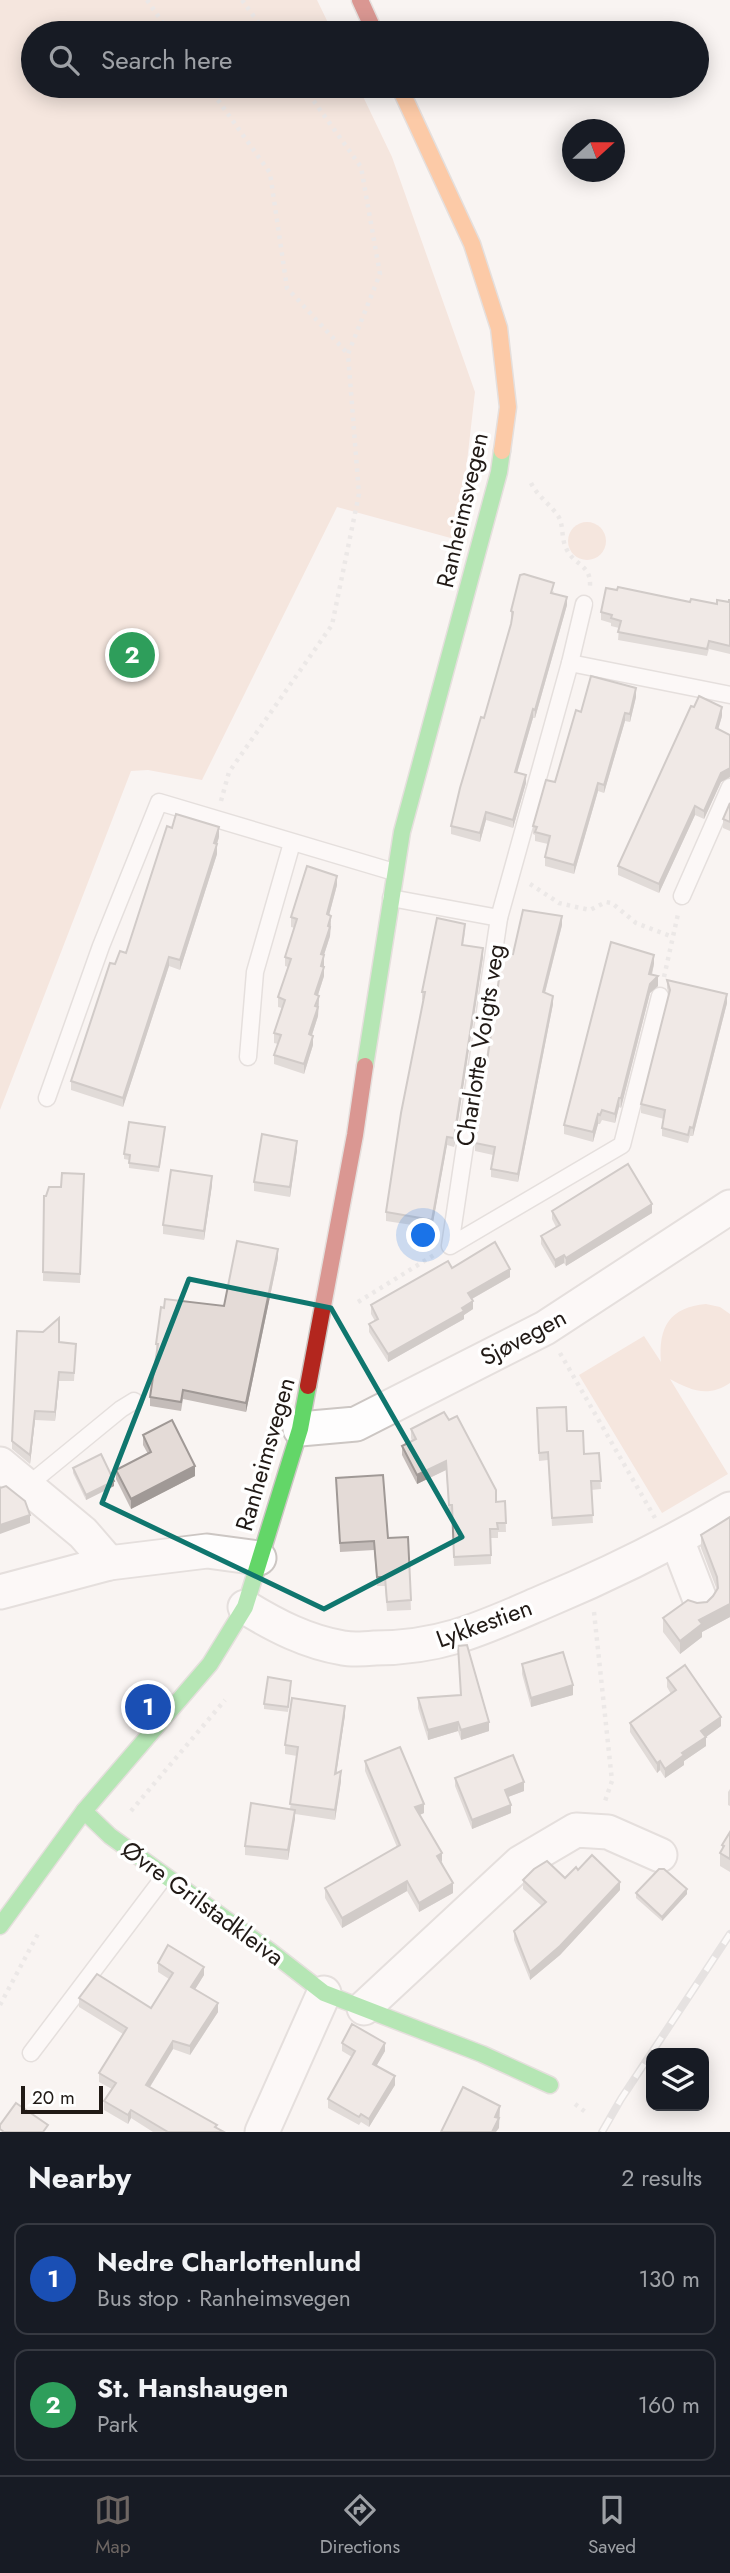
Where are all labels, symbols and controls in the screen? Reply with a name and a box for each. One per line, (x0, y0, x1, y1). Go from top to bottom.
search box (21, 21, 709, 98)
icon: search (45, 41, 83, 79)
text: Search here (101, 41, 233, 79)
north arrow (562, 119, 625, 182)
street label: Ranheimsvegen (427, 429, 497, 591)
pin: 2 (109, 629, 155, 681)
street label: Charlotte Voigts veg (447, 941, 513, 1149)
your location (406, 1218, 440, 1252)
street label: Sjøvegen (474, 1300, 572, 1374)
street label: Ranheimsvegen (226, 1373, 304, 1535)
street label: Lykkestien (431, 1589, 537, 1657)
pin: 1 (125, 1681, 171, 1733)
street label: Øvre Grilstadkleiva (115, 1832, 291, 1974)
map controls (646, 2048, 709, 2111)
button: layers (646, 2048, 709, 2111)
scale bar (21, 2083, 103, 2115)
text: 20 m (32, 2084, 75, 2111)
text: Nearby (28, 2156, 131, 2199)
text: 2 results (621, 2161, 702, 2195)
text: Nedre Charlottenlund (97, 2243, 361, 2281)
text: 1 (47, 2262, 59, 2296)
text: 130 m (638, 2262, 700, 2296)
text: Bus stop · Ranheimsvegen (97, 2281, 351, 2315)
text: St. Hanshaugen (97, 2369, 288, 2407)
text: 2 (45, 2388, 61, 2422)
text: 160 m (638, 2388, 700, 2422)
text: Park (97, 2407, 138, 2441)
tab: Map (94, 2491, 132, 2560)
tab: Directions (320, 2491, 400, 2560)
tab: Saved (588, 2491, 636, 2560)

